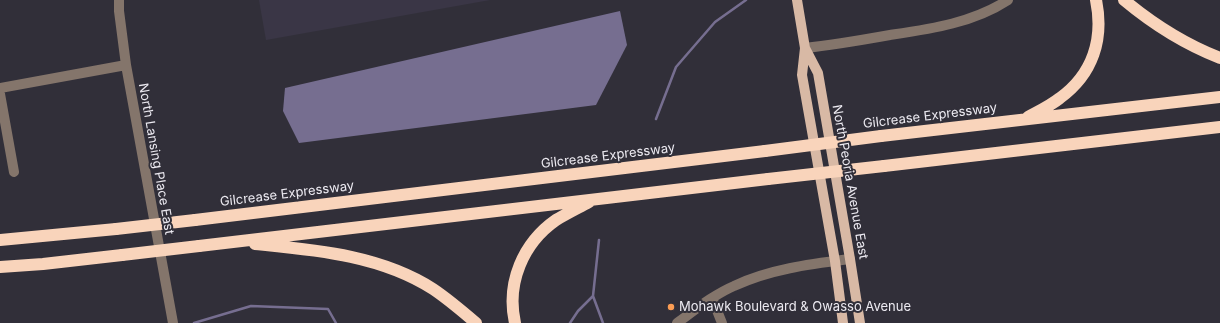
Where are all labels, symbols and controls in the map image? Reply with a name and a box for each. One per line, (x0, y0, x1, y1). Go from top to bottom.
street label: North Lansing Place East (135, 82, 177, 236)
street label: Gilcrease Expressway (862, 100, 998, 132)
street label: North Peoria Avenue East (829, 104, 871, 260)
street label: Gilcrease Expressway (540, 140, 676, 172)
street label: Gilcrease Expressway (219, 178, 355, 210)
place label: Mohawk Boulevard & Owasso Avenue (679, 299, 911, 315)
marker: Mohawk Boulevard & Owasso Avenue (666, 302, 676, 312)

